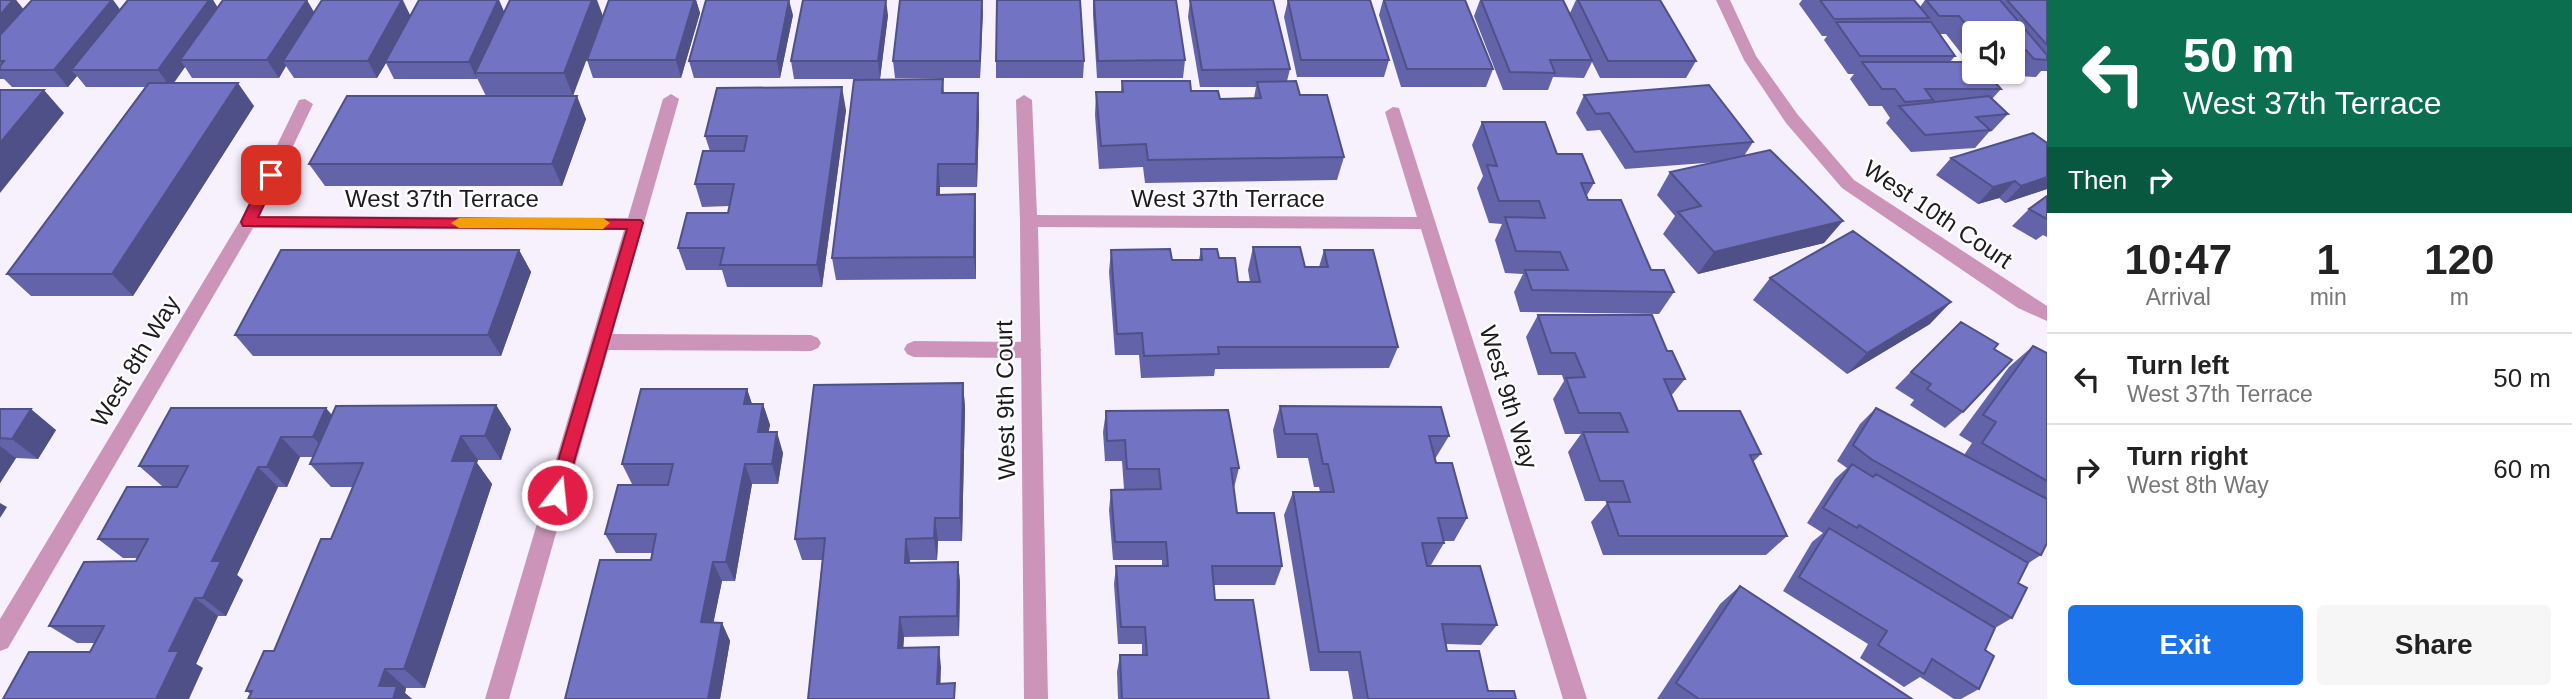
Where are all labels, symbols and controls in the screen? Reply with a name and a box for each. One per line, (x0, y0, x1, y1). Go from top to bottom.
map controls (1962, 21, 2025, 84)
button: sound (1962, 21, 2025, 84)
icon: left (2068, 28, 2159, 119)
text: 50 m (2183, 28, 2295, 82)
text: West 37th Terrace (2183, 85, 2442, 121)
pin (241, 145, 301, 205)
street label: West 10th Court (1859, 154, 2018, 274)
icon: arrive (252, 156, 290, 194)
icon: right (2141, 161, 2179, 199)
text: Then (2068, 165, 2127, 195)
street label: West 37th Terrace (345, 185, 539, 212)
street label: West 37th Terrace (1131, 185, 1325, 212)
text: 10:47 (2125, 236, 2232, 283)
text: 1 (2316, 236, 2340, 283)
text: 120 (2424, 236, 2494, 283)
text: Arrival (2146, 284, 2211, 310)
text: min (2310, 284, 2347, 310)
text: m (2450, 284, 2469, 310)
street label: West 8th Way (85, 291, 185, 431)
street label: West 9th Court (990, 320, 1020, 480)
street label: West 9th Way (1474, 322, 1544, 472)
text: Turn left (2127, 350, 2229, 380)
icon: left (2068, 360, 2106, 398)
text: 50 m (2493, 363, 2551, 393)
text: West 37th Terrace (2127, 381, 2313, 407)
text: Turn right (2127, 441, 2248, 471)
icon: right (2068, 451, 2106, 489)
text: 60 m (2493, 454, 2551, 484)
position arrow (520, 458, 594, 532)
text: West 8th Way (2127, 472, 2269, 498)
button: Exit (2068, 605, 2303, 685)
button: Share (2317, 605, 2551, 685)

